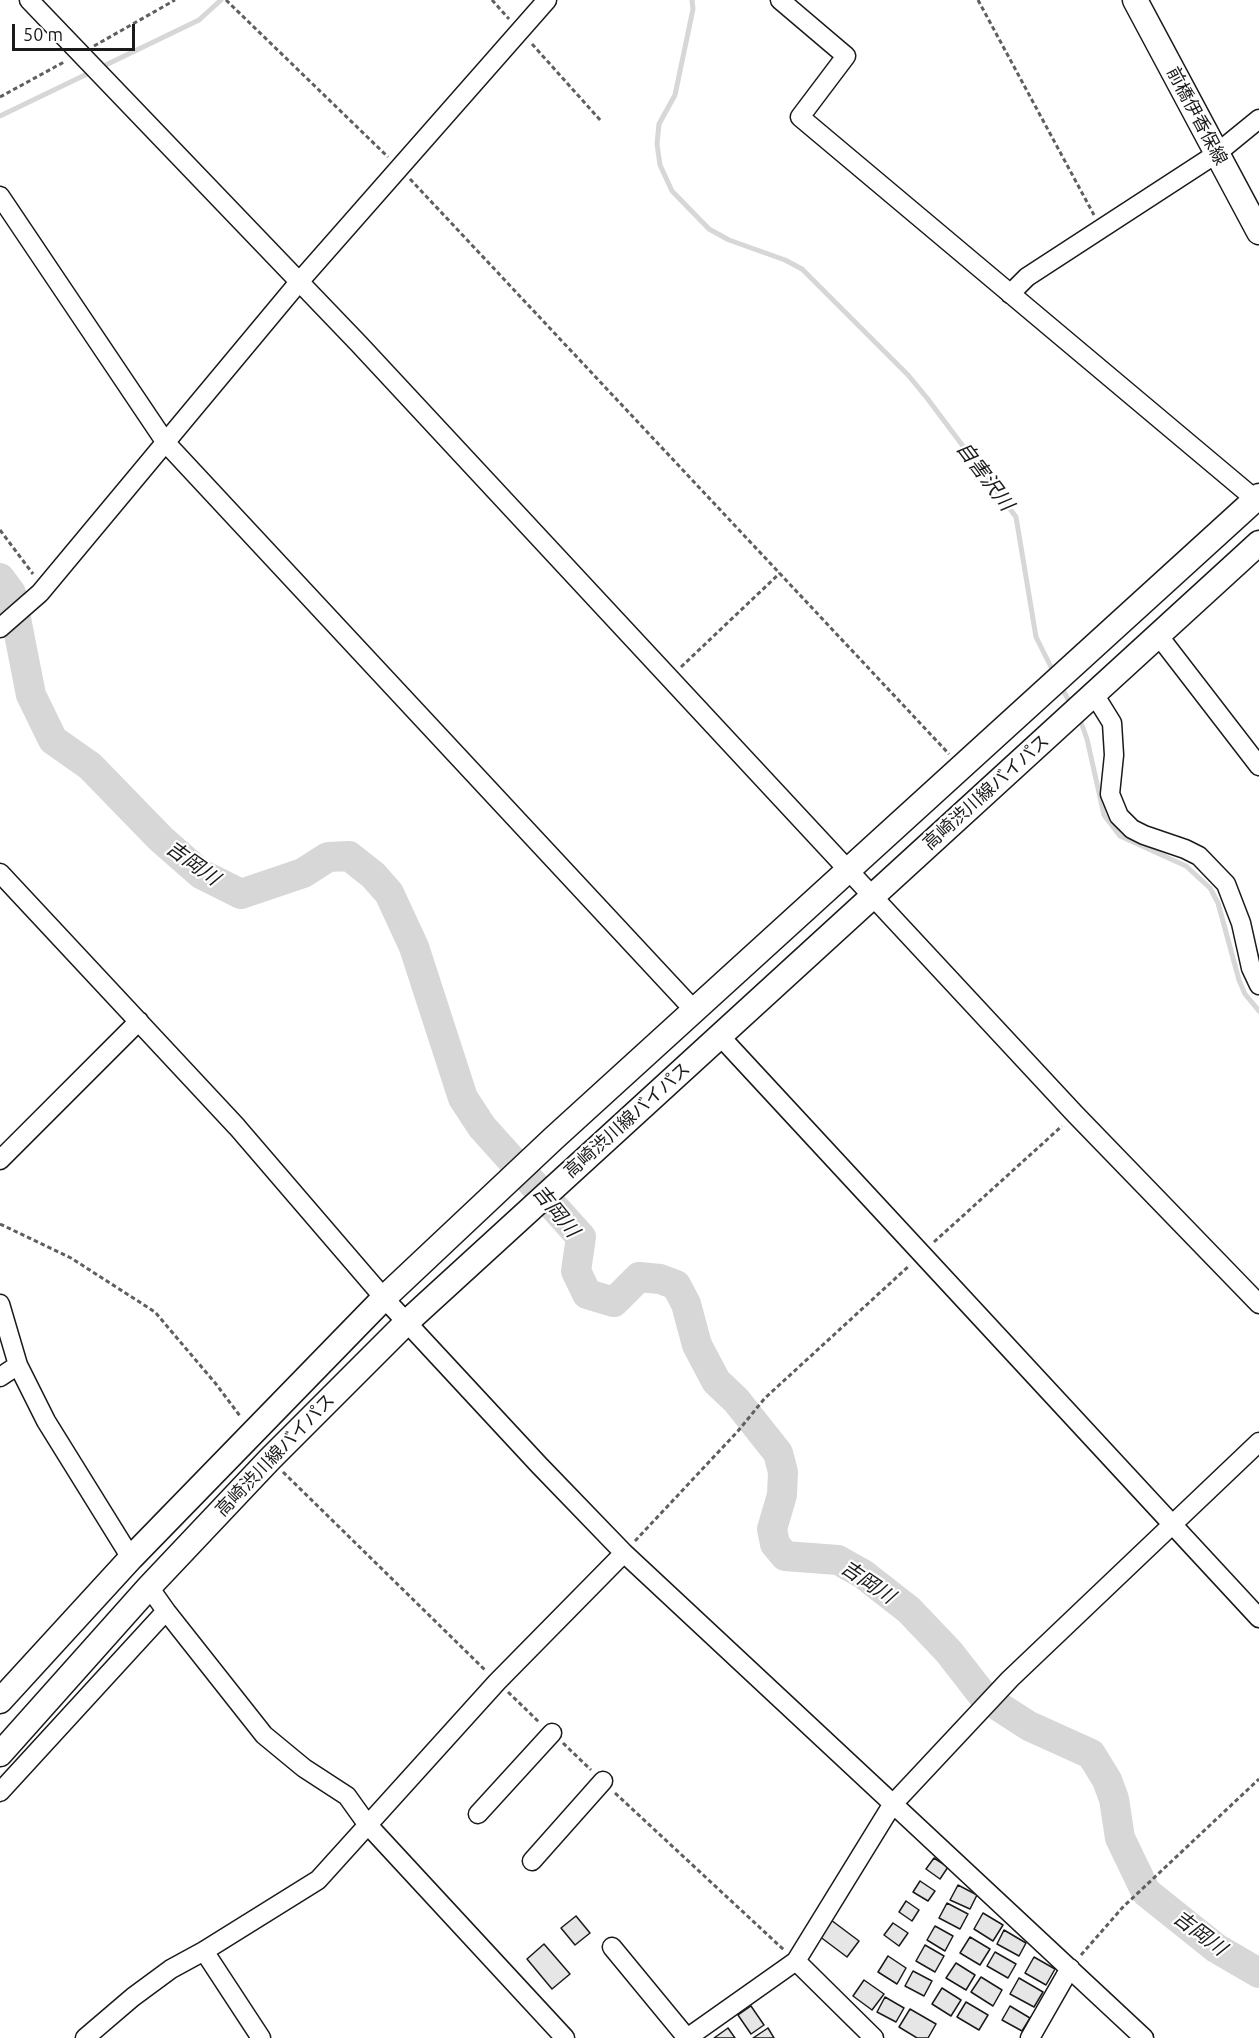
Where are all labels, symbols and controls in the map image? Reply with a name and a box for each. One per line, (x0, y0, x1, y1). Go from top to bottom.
scale bar (15, 12, 138, 50)
text: 50 m (23, 24, 63, 44)
street label: 前橋伊香保線 (1162, 63, 1232, 169)
water label: 自害沢川 (951, 437, 1019, 515)
street label: 高崎渋川線バイパス (919, 730, 1053, 854)
water label: 吉岡川 (162, 836, 224, 890)
street label: 高崎渋川線バイパス (560, 1058, 694, 1182)
water label: 吉岡川 (528, 1180, 584, 1242)
street label: 高崎渋川線バイパス (211, 1389, 339, 1521)
water label: 吉岡川 (836, 1555, 900, 1609)
water label: 吉岡川 (1169, 1905, 1231, 1961)

